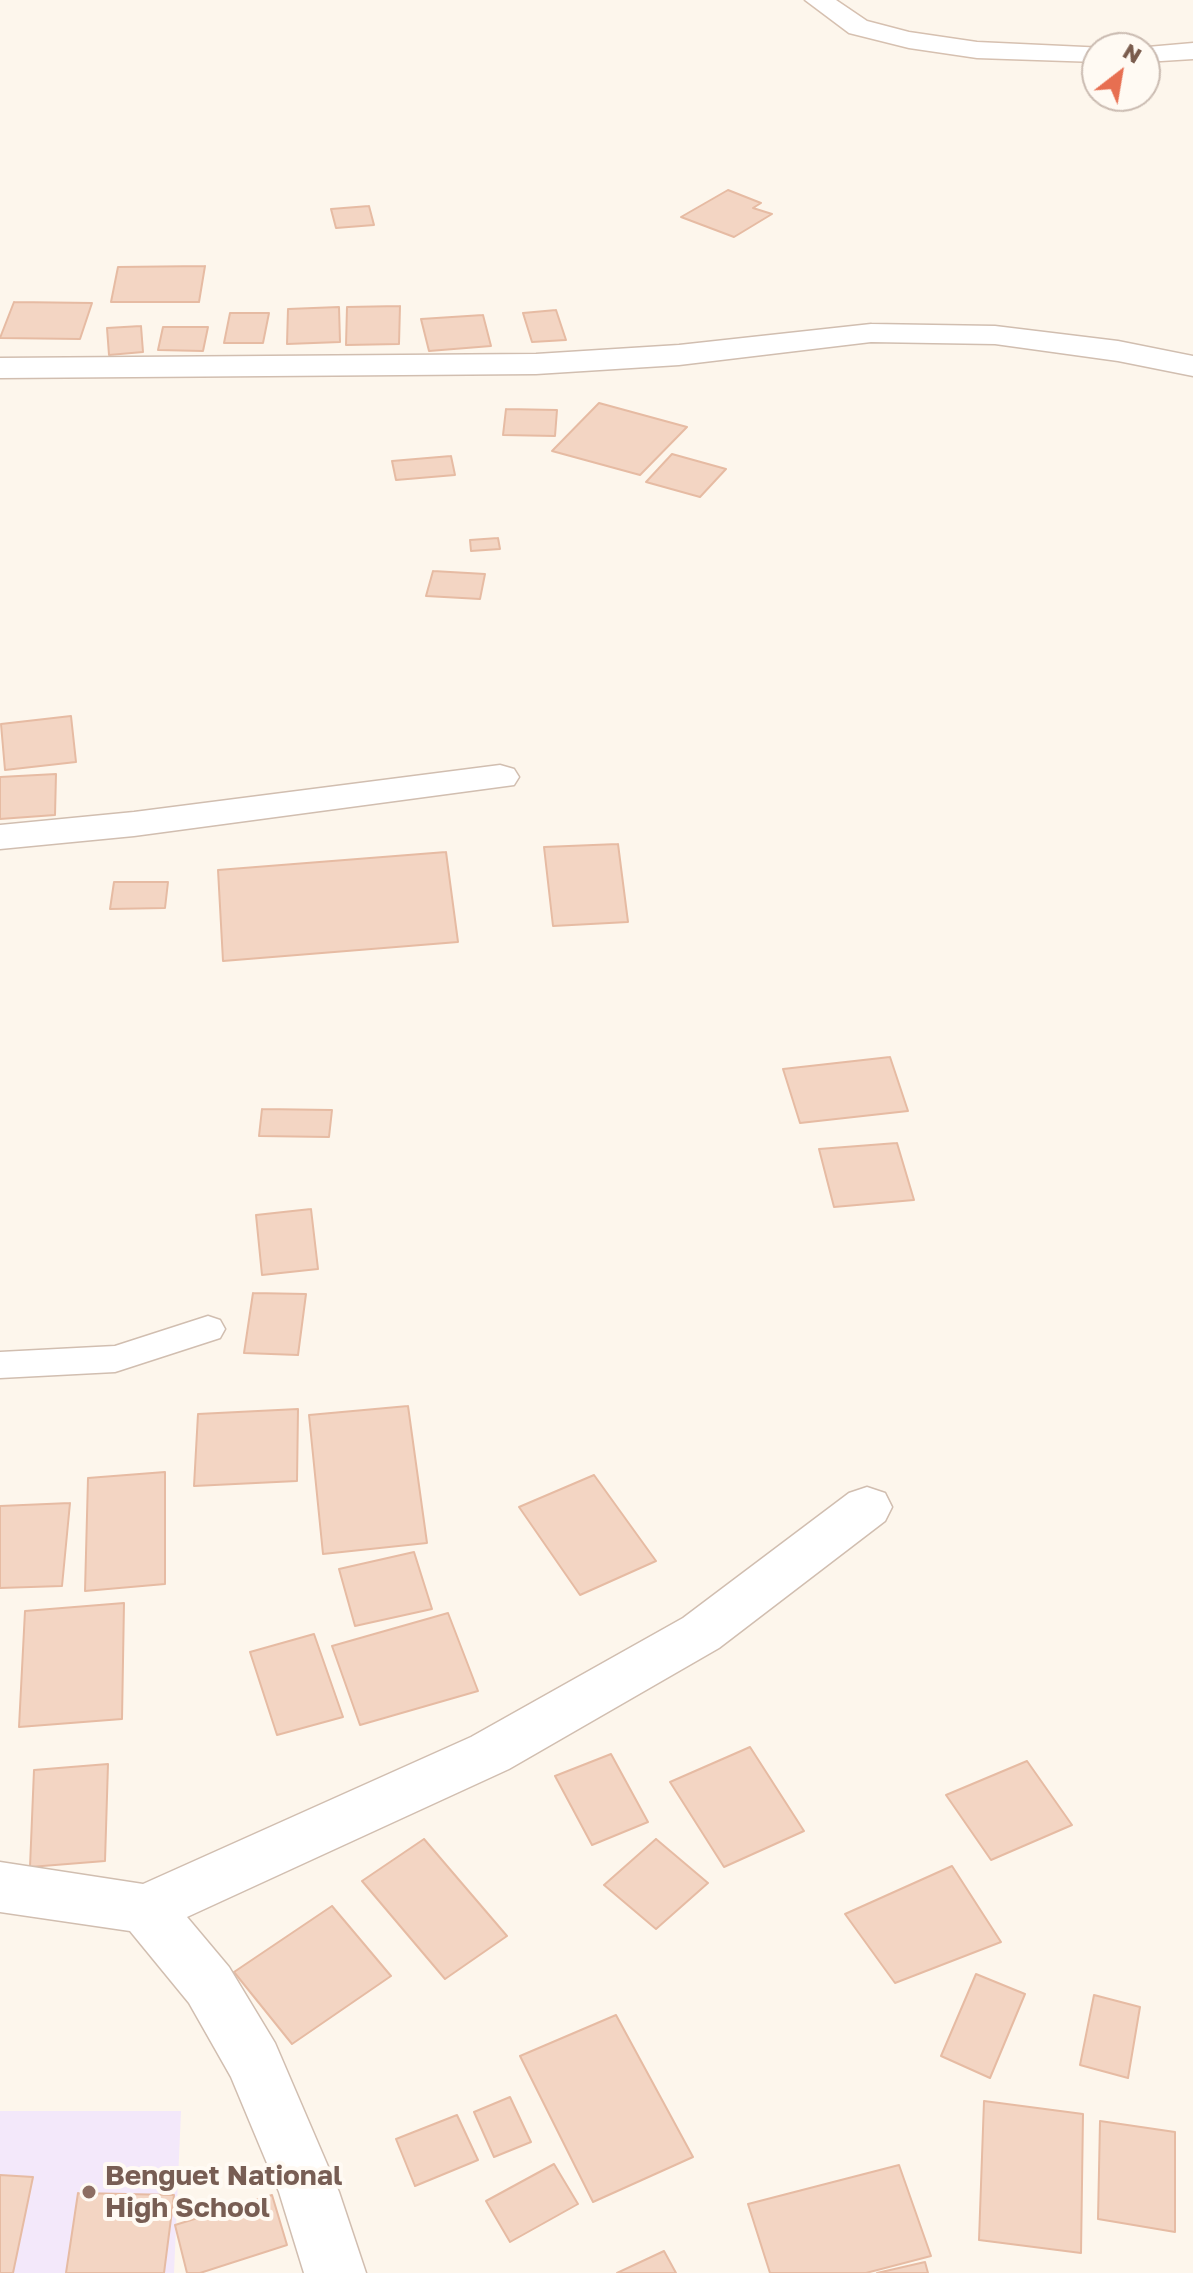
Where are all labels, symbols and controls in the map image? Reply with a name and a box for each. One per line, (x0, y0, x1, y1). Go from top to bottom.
north arrow (1081, 32, 1161, 112)
text: N (1118, 37, 1147, 69)
place label: Benguet National High School (105, 2159, 342, 2225)
marker: Benguet National High School (80, 2183, 98, 2201)

